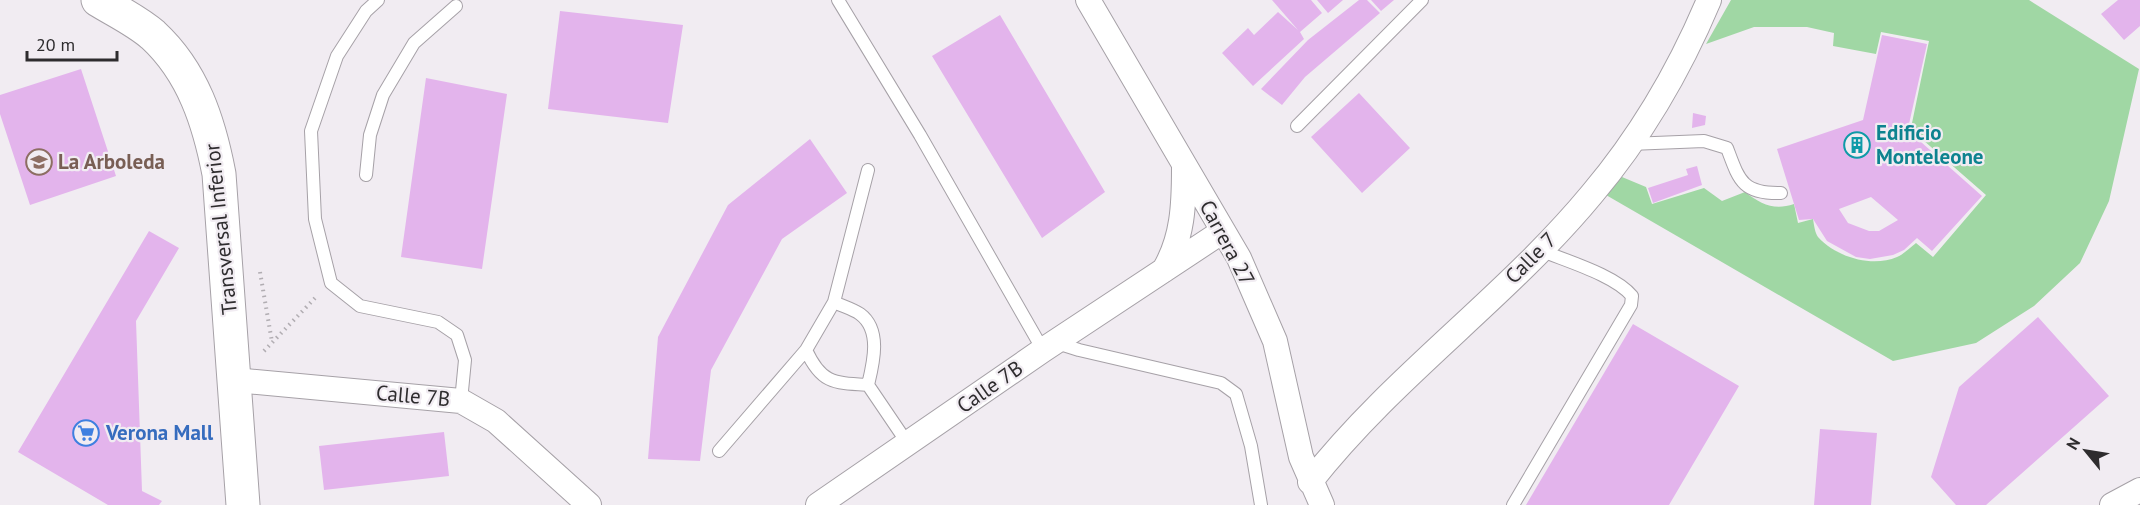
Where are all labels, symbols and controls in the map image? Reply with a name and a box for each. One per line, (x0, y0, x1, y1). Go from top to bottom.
scale bar (27, 24, 117, 62)
text: 20 m (36, 33, 75, 56)
place label: Edificio Monteleone (1876, 119, 1984, 170)
building icon: Edificio Monteleone (1842, 130, 1872, 160)
street label: Transversal Inferior (198, 142, 243, 316)
school or university icon: La Arboleda (24, 147, 54, 177)
place label: La Arboleda (58, 148, 165, 175)
street label: Carrera 27 (1194, 195, 1261, 290)
street label: Calle 7 (1499, 226, 1562, 289)
street label: Calle 7B (952, 354, 1028, 419)
street label: Calle 7B (375, 379, 451, 412)
supermarket icon: Verona Mall (71, 418, 101, 448)
place label: Verona Mall (105, 419, 214, 446)
north arrow (2056, 421, 2116, 481)
text: N (2062, 434, 2084, 453)

